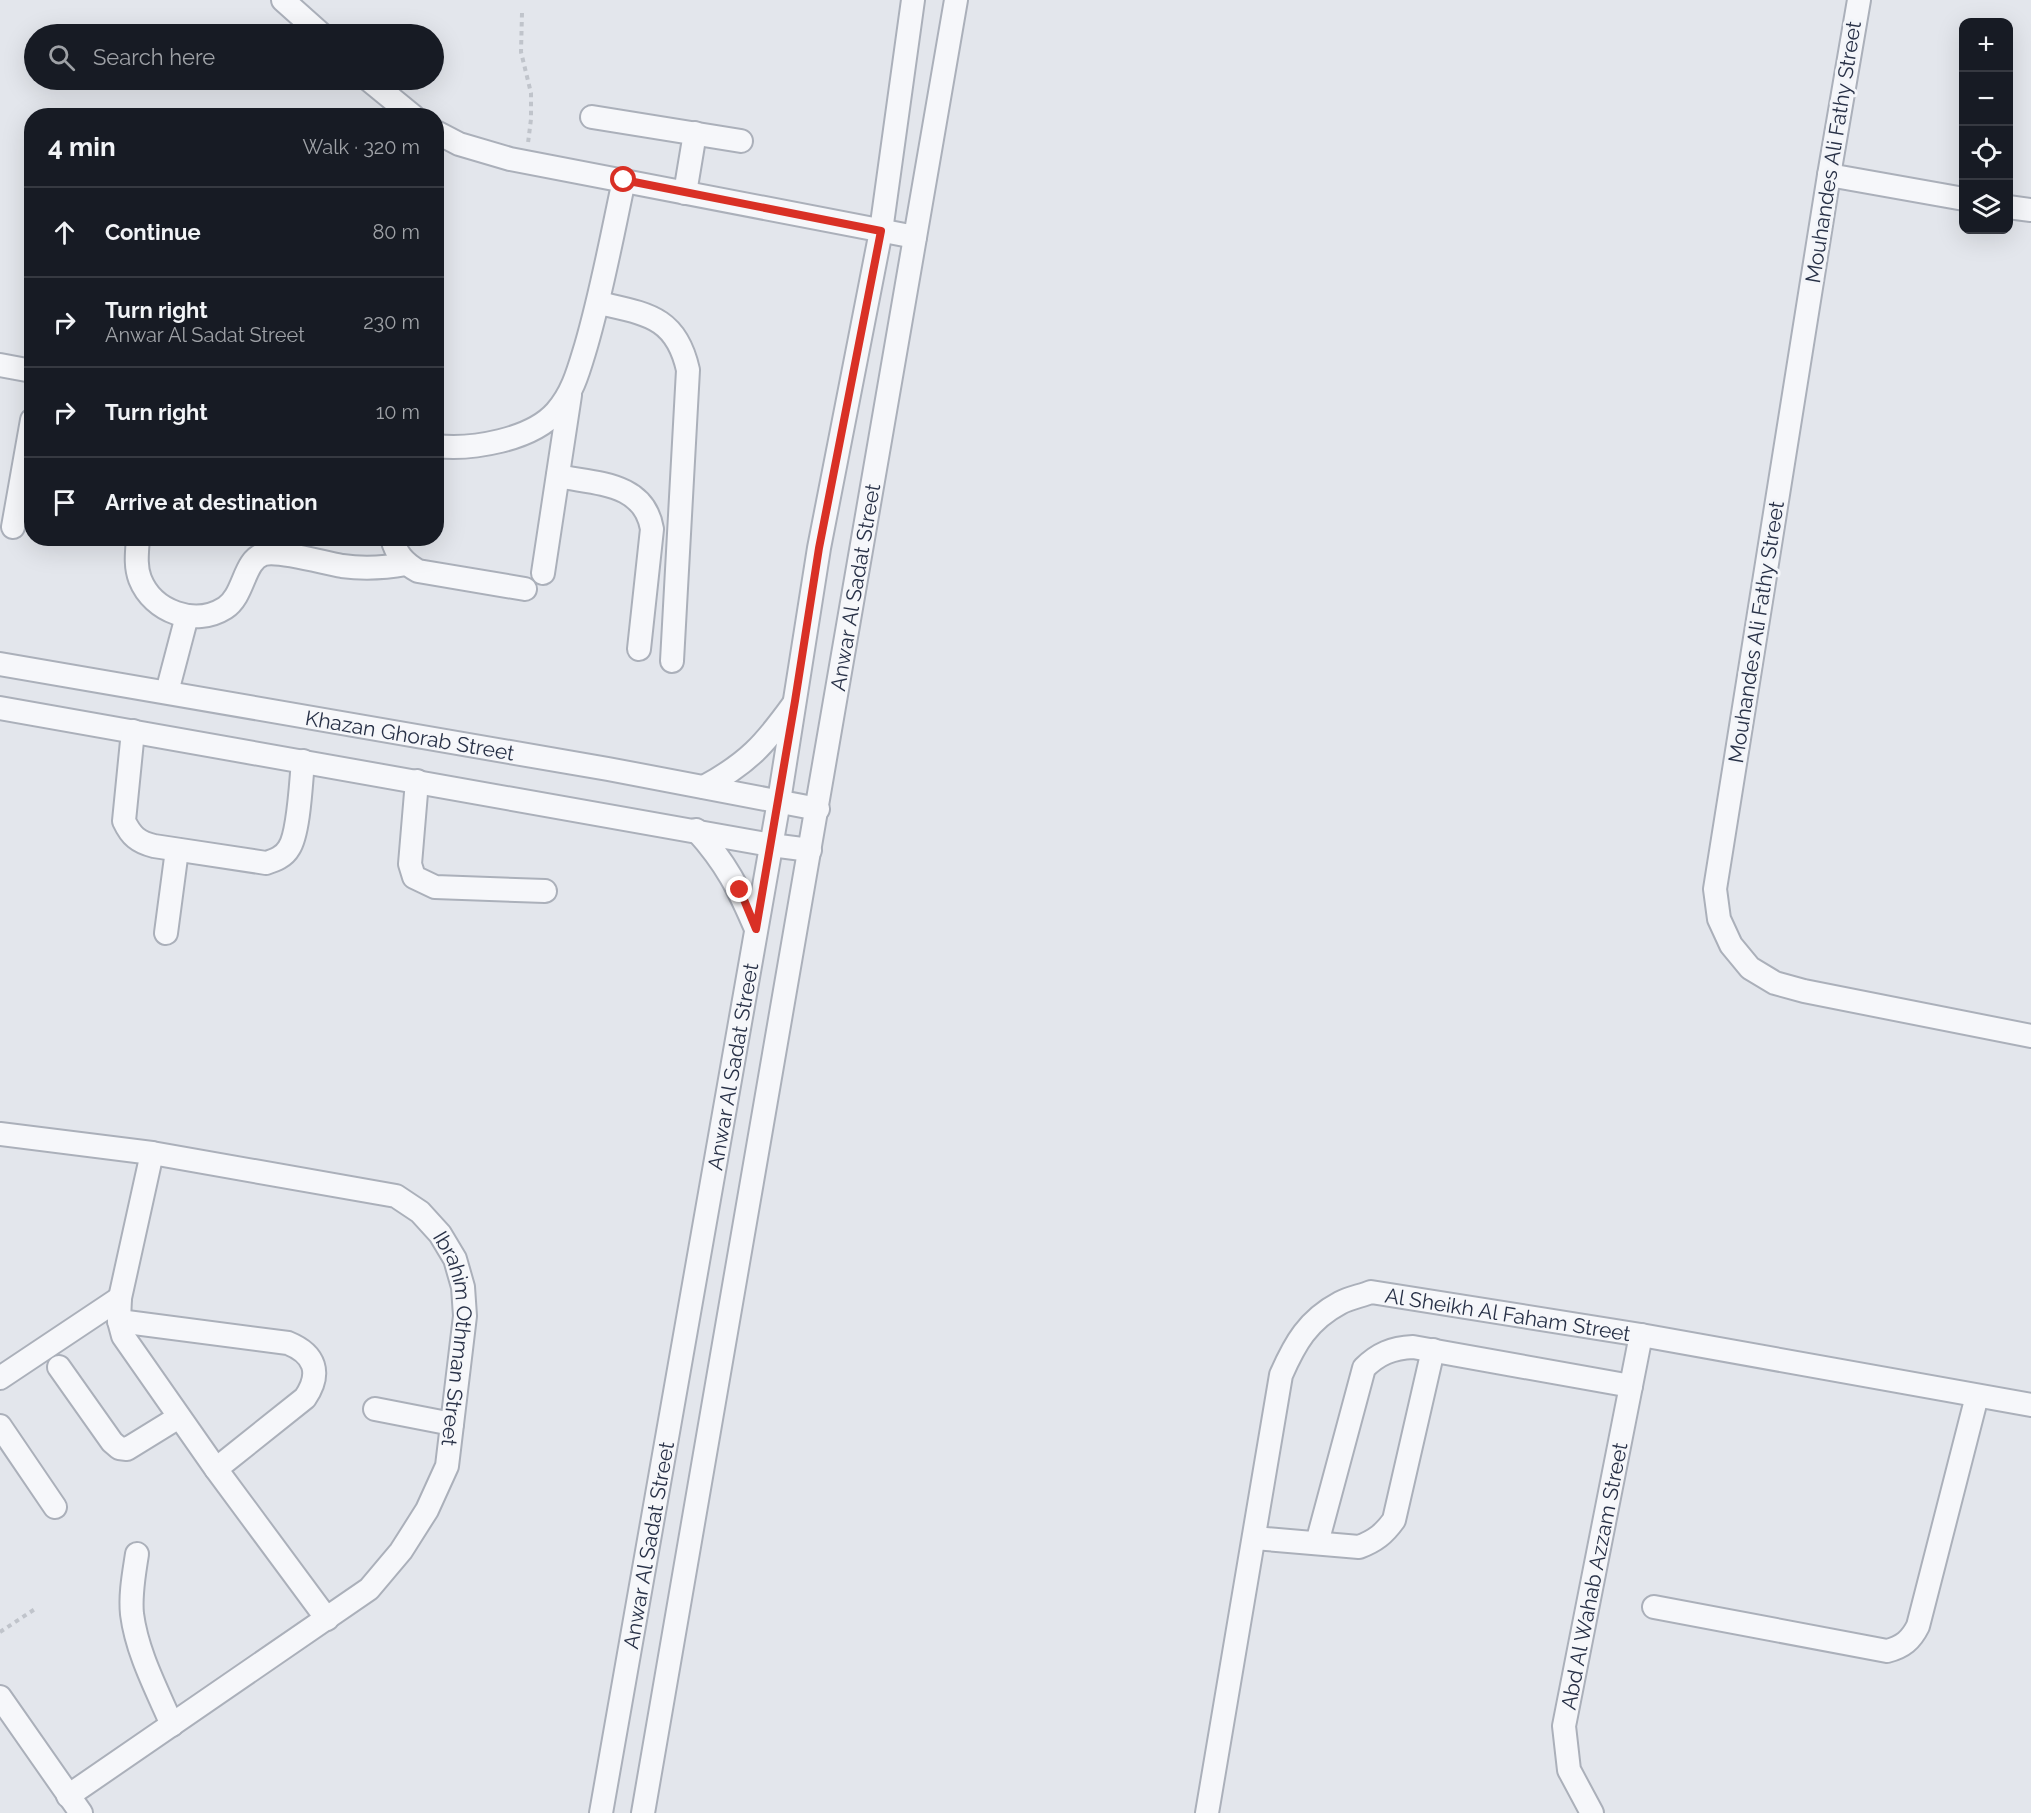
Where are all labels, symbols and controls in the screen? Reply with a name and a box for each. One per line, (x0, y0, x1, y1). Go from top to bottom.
map controls (1959, 18, 2013, 234)
button: + (1959, 18, 2013, 72)
street label: Mouhandes Ali Fathy Street (1800, 19, 1866, 285)
search box (24, 24, 444, 90)
icon: search (45, 41, 78, 74)
text: Search here (93, 44, 215, 70)
button: − (1959, 72, 2013, 126)
button: locate (1959, 126, 2013, 180)
text: 4 min (48, 132, 116, 162)
text: Walk · 320 m (302, 135, 420, 159)
route start (610, 166, 636, 192)
button: layers (1959, 180, 2013, 234)
icon: ahead (48, 216, 81, 249)
text: Continue (105, 219, 201, 245)
text: 80 m (372, 220, 420, 244)
text: Turn right (105, 297, 208, 323)
icon: right (48, 306, 81, 339)
text: 230 m (363, 310, 420, 334)
text: Anwar Al Sadat Street (105, 323, 305, 347)
icon: right (48, 396, 81, 429)
text: Turn right (105, 399, 208, 425)
text: 10 m (376, 400, 420, 424)
street label: Anwar Al Sadat Street (824, 482, 885, 693)
icon: arrive (48, 486, 81, 519)
text: Arrive at destination (105, 489, 318, 515)
street label: Mouhandes Ali Fathy Street (1723, 499, 1789, 765)
street label: Khazan Ghorab Street (303, 704, 516, 765)
route end (726, 876, 752, 902)
street label: Anwar Al Sadat Street (702, 961, 763, 1172)
street label: Ibrahim Othman Street (428, 1226, 478, 1448)
street label: Al Sheikh Al Faham Street (1383, 1282, 1633, 1346)
street label: Anwar Al Sadat Street (618, 1440, 679, 1651)
street label: Abd Al Wahab Azzam Street (1555, 1440, 1632, 1712)

